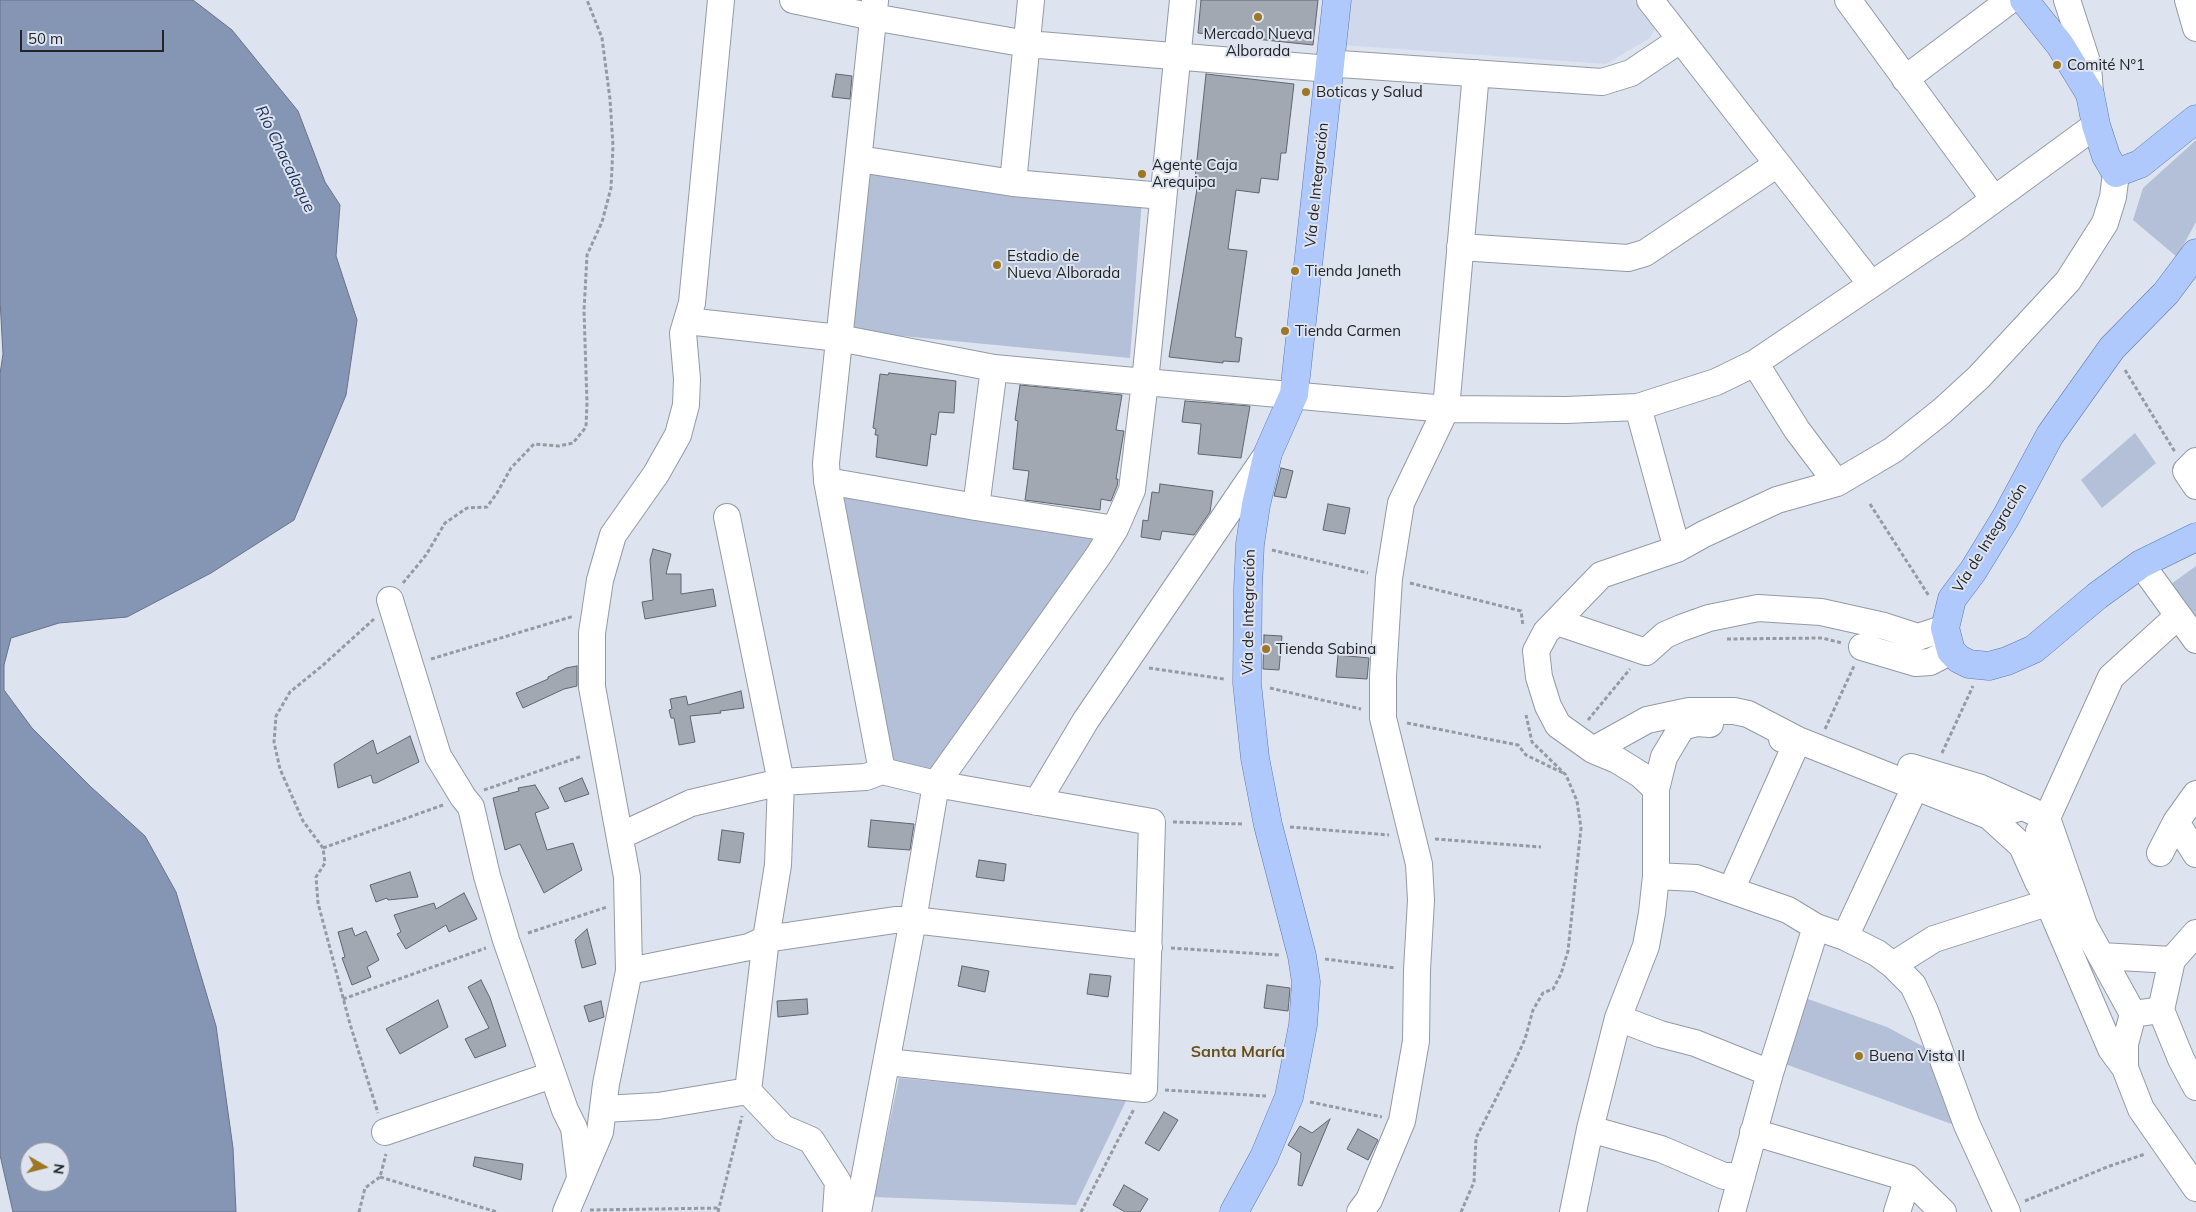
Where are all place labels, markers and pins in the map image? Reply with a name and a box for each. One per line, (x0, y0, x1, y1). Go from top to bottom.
marker: Mercado Nueva Alborada (1252, 11, 1264, 23)
place label: Mercado Nueva Alborada (1204, 25, 1312, 60)
place label: Comité N°1 (2067, 56, 2145, 74)
marker: Comité N°1 (2051, 59, 2063, 71)
place label: Boticas y Salud (1316, 83, 1423, 101)
marker: Boticas y Salud (1300, 86, 1312, 98)
place label: Agente Caja Arequipa (1152, 156, 1238, 191)
marker: Agente Caja Arequipa (1136, 168, 1148, 180)
place label: Estadio de Nueva Alborada (1007, 247, 1120, 282)
marker: Estadio de Nueva Alborada (991, 259, 1003, 271)
place label: Tienda Janeth (1305, 262, 1401, 280)
marker: Tienda Janeth (1289, 265, 1301, 277)
place label: Tienda Carmen (1295, 322, 1401, 340)
marker: Tienda Carmen (1279, 325, 1291, 337)
place label: Tienda Sabina (1276, 640, 1376, 658)
marker: Tienda Sabina (1260, 643, 1272, 655)
place label: Buena Vista II (1869, 1047, 1965, 1065)
marker: Buena Vista II (1853, 1050, 1865, 1062)

